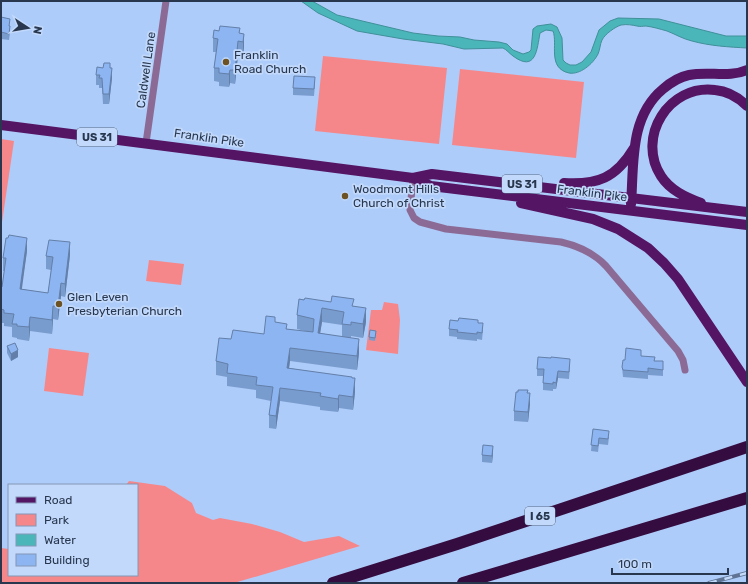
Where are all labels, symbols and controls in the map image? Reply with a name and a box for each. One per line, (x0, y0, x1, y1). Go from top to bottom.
north arrow (8, 8, 48, 48)
text: N (30, 25, 44, 35)
street label: Caldwell Lane (134, 31, 158, 109)
place label: Franklin Road Church (234, 48, 306, 76)
marker: Franklin Road Church (221, 57, 231, 67)
street label: Franklin Pike (173, 126, 245, 150)
road number: US 31 (77, 128, 117, 146)
road number: US 31 (502, 175, 542, 193)
place label: Woodmont Hills Church of Christ (353, 182, 445, 210)
street label: Franklin Pike (556, 182, 628, 204)
marker: Woodmont Hills Church of Christ (340, 191, 350, 201)
place label: Glen Leven Presbyterian Church (67, 290, 182, 318)
marker: Glen Leven Presbyterian Church (54, 299, 64, 309)
legend (8, 484, 138, 576)
text: Road (44, 493, 72, 507)
road number: I 65 (525, 507, 555, 525)
text: Park (44, 513, 70, 527)
text: Water (44, 533, 76, 547)
scale bar (612, 550, 728, 576)
text: Building (44, 553, 90, 567)
text: 100 m (618, 557, 652, 571)

